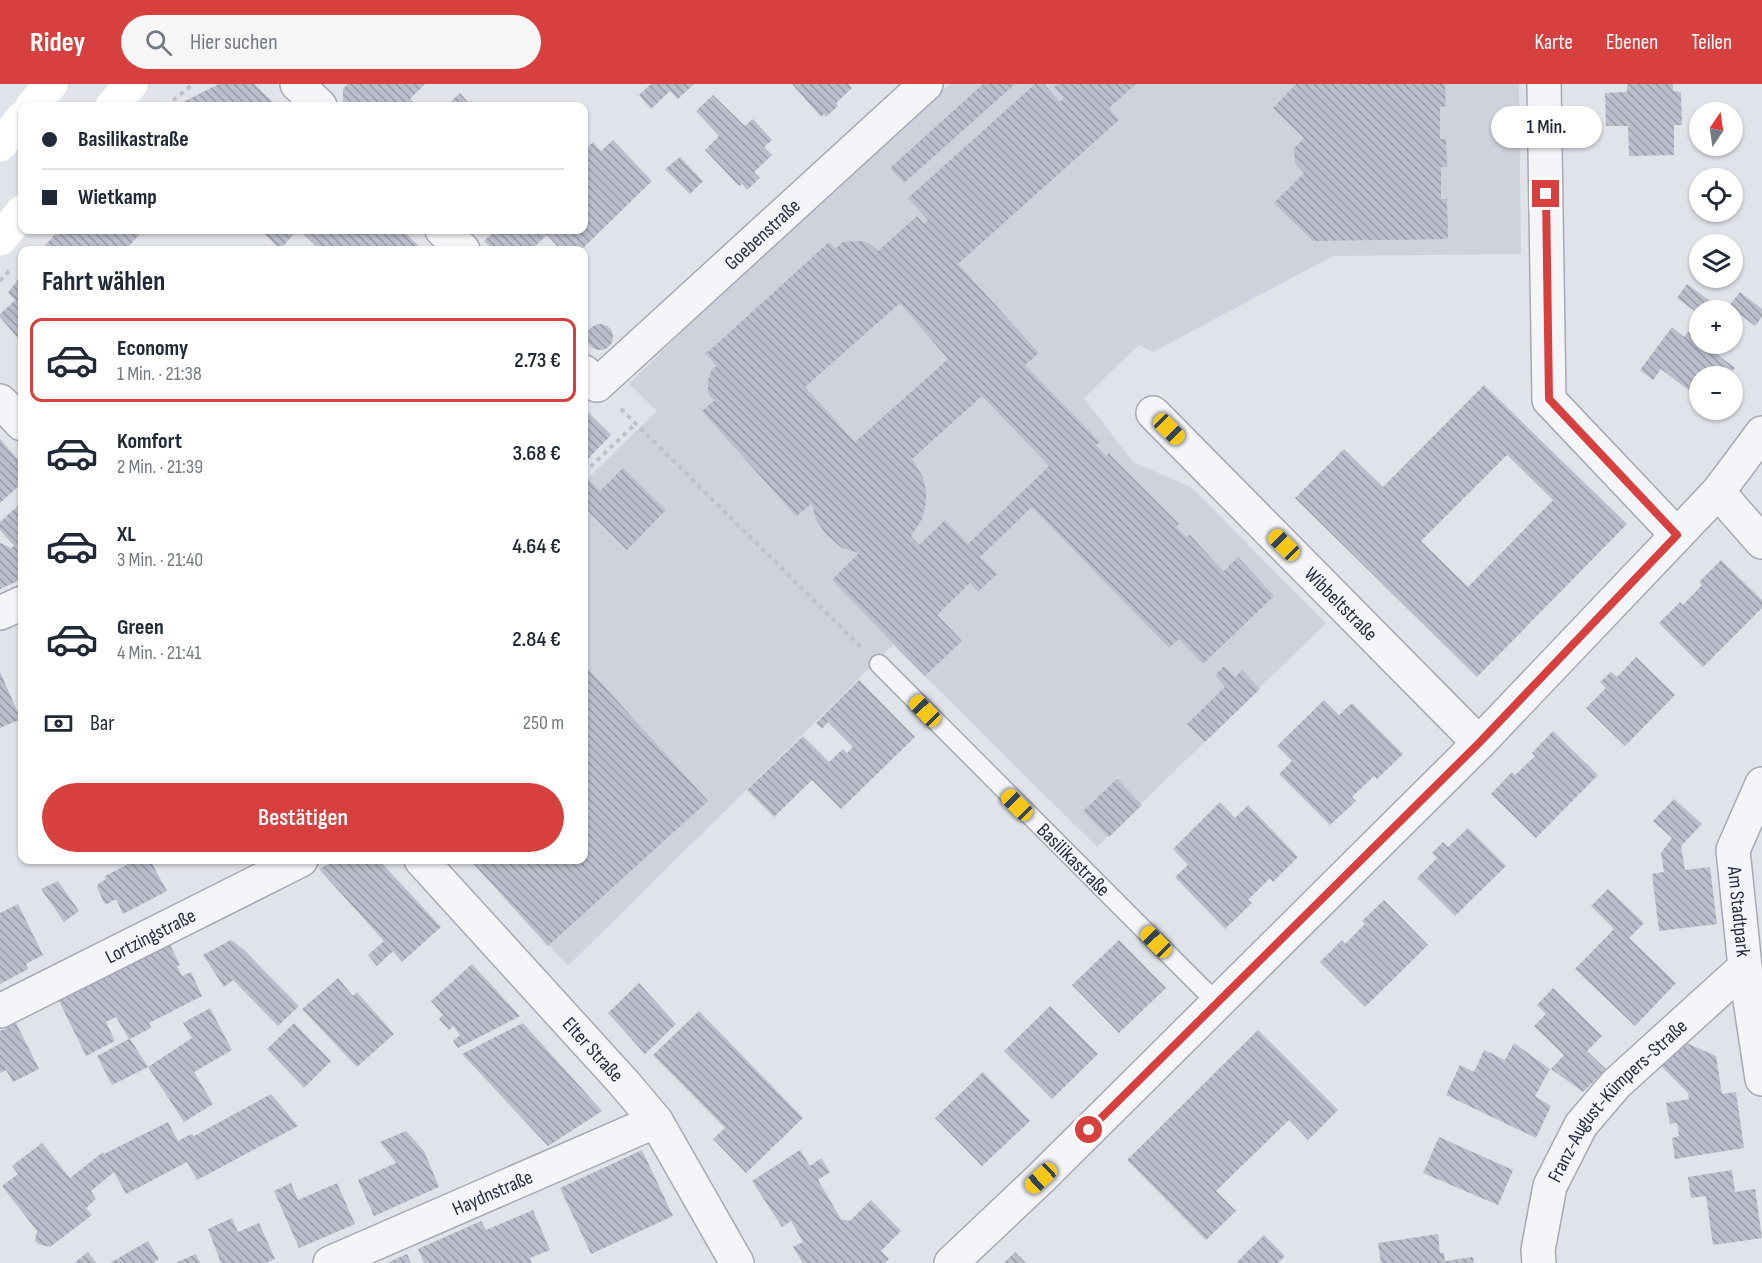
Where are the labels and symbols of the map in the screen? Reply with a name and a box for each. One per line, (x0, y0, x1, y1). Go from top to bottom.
north arrow (1689, 102, 1743, 156)
callout: 1 Min. (1490, 107, 1602, 149)
route end (1532, 180, 1559, 207)
street label: Goebenstraße (720, 194, 806, 275)
car (1150, 410, 1188, 448)
car (1265, 526, 1303, 564)
street label: Wibbeltstraße (1299, 562, 1382, 646)
car (906, 692, 944, 730)
car (998, 786, 1036, 824)
street label: Basilikastraße (1032, 819, 1115, 902)
street label: Am Stadtpark (1722, 864, 1755, 959)
street label: Lortzingstraße (101, 904, 200, 969)
car (1137, 923, 1175, 961)
street label: Elter Straße (557, 1013, 628, 1087)
street label: Franz-August-Kümpers-Straße (1543, 1014, 1692, 1187)
route start (1075, 1116, 1102, 1143)
car (1022, 1159, 1060, 1197)
street label: Haydnstraße (449, 1165, 536, 1221)

